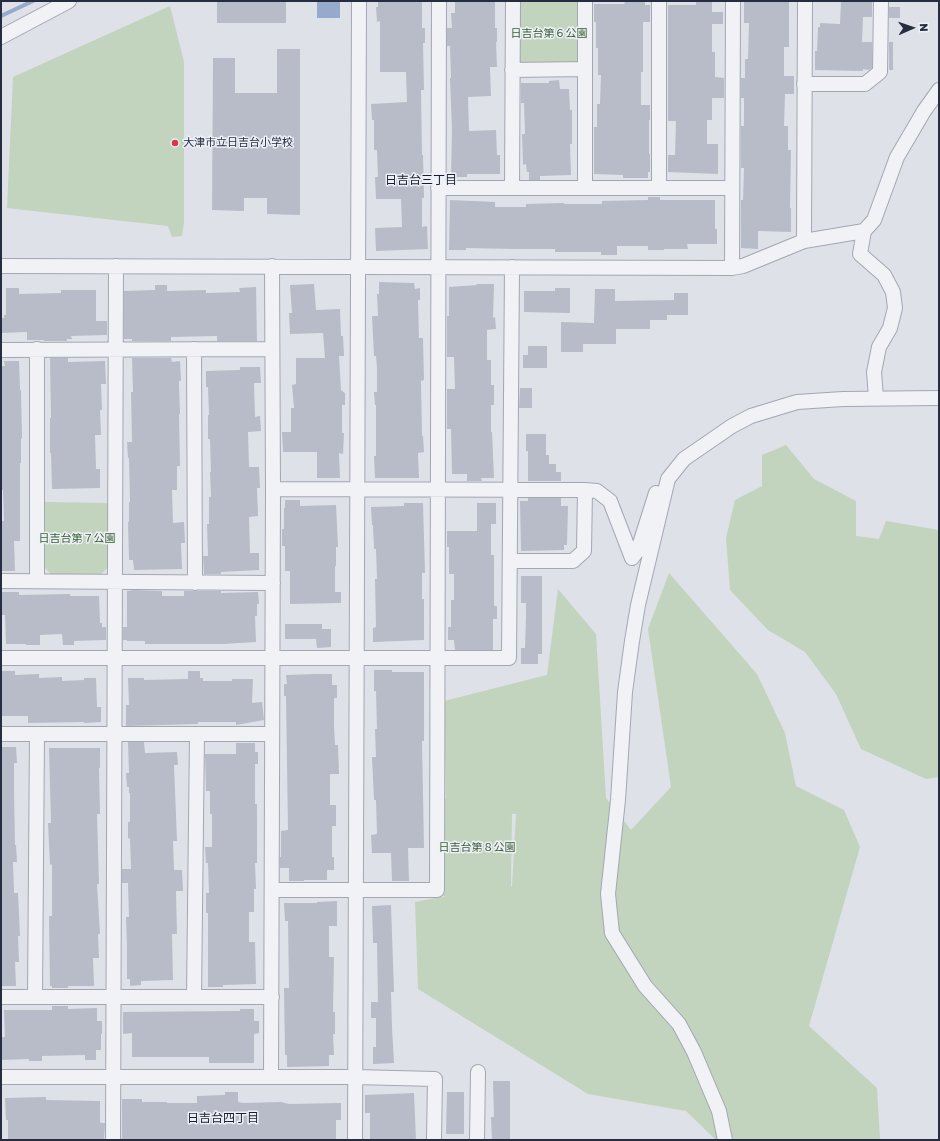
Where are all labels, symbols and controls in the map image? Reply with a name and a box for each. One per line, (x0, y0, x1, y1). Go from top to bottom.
north arrow (892, 8, 932, 48)
text: N (918, 23, 931, 32)
park label: 日吉台第６公園 (511, 27, 587, 41)
place label: 大津市立日吉台小学校 (183, 136, 293, 150)
marker: 大津市立日吉台小学校 (170, 138, 180, 148)
district label: 日吉台三丁目 (385, 173, 457, 187)
park label: 日吉台第７公園 (39, 532, 115, 546)
park label: 日吉台第８公園 (439, 841, 515, 855)
district label: 日吉台四丁目 (187, 1111, 259, 1125)

